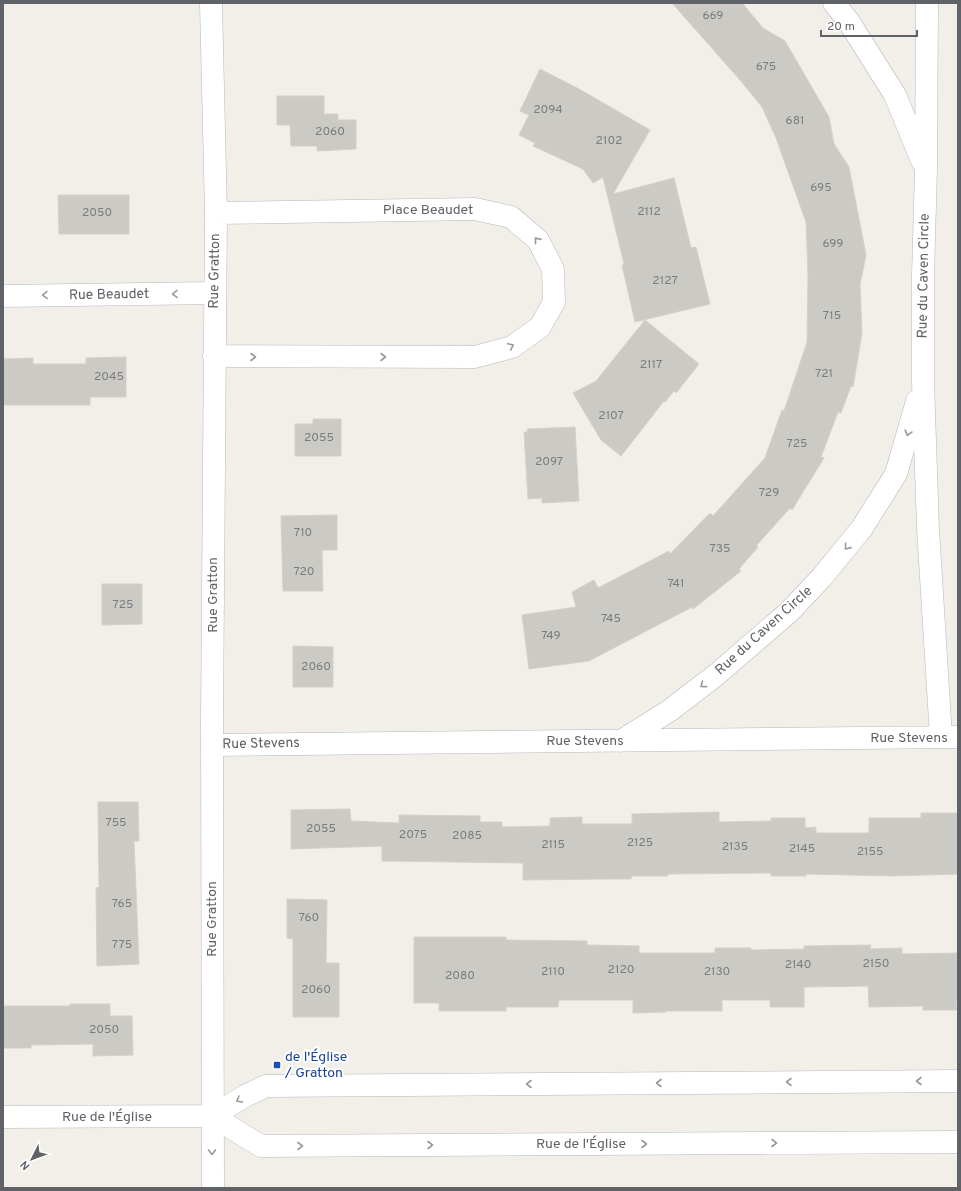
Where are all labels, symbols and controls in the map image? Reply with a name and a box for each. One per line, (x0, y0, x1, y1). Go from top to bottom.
house number: 669 (702, 8, 724, 24)
scale bar (821, 12, 917, 38)
text: 20 m (827, 19, 855, 35)
house number: 675 (756, 59, 776, 75)
house number: 2094 (533, 102, 563, 118)
house number: 681 (786, 113, 804, 129)
house number: 2060 (315, 124, 345, 140)
house number: 2102 (596, 133, 622, 149)
house number: 695 (810, 180, 832, 196)
street label: Place Beaudet (383, 202, 473, 219)
house number: 2112 (637, 204, 661, 220)
house number: 2050 (82, 205, 112, 221)
street label: Rue du Caven Circle (914, 213, 934, 339)
street label: Rue Gratton (206, 233, 224, 309)
house number: 699 (822, 236, 844, 252)
one-way arrow (534, 237, 541, 245)
house number: 2127 (652, 273, 678, 289)
street label: Rue Beaudet (69, 286, 149, 304)
one-way arrow (172, 290, 178, 298)
one-way arrow (42, 291, 48, 300)
house number: 715 (823, 308, 841, 324)
one-way arrow (507, 343, 515, 351)
one-way arrow (250, 352, 256, 361)
one-way arrow (380, 353, 386, 361)
house number: 2117 (640, 357, 662, 373)
house number: 721 (815, 366, 833, 382)
house number: 2045 (94, 369, 124, 385)
house number: 2107 (598, 408, 624, 424)
house number: 2055 (304, 430, 334, 446)
one-way arrow (904, 430, 913, 437)
house number: 725 (787, 436, 807, 452)
house number: 2097 (535, 454, 563, 470)
house number: 729 (759, 485, 779, 501)
house number: 710 (294, 525, 312, 541)
house number: 735 (710, 541, 730, 557)
one-way arrow (844, 542, 851, 549)
street label: Rue Gratton (205, 557, 222, 633)
house number: 720 (293, 564, 315, 580)
house number: 741 (668, 576, 685, 592)
street label: Rue du Caven Circle (712, 583, 816, 679)
house number: 725 (113, 597, 133, 613)
house number: 745 (601, 611, 621, 627)
house number: 749 (541, 628, 561, 644)
house number: 2060 (301, 659, 331, 675)
one-way arrow (701, 680, 708, 687)
street label: Rue Stevens (870, 730, 948, 747)
street label: Rue Stevens (546, 733, 624, 750)
street label: Rue Stevens (222, 735, 300, 753)
house number: 755 (105, 815, 127, 831)
house number: 2055 (306, 821, 336, 837)
house number: 2075 (399, 827, 427, 843)
house number: 2085 (452, 828, 482, 844)
house number: 2125 (627, 835, 653, 851)
house number: 2115 (541, 837, 565, 853)
house number: 2135 (722, 839, 748, 855)
house number: 2145 (789, 841, 815, 857)
house number: 2155 (857, 844, 883, 860)
street label: Rue Gratton (204, 881, 221, 957)
house number: 765 (112, 896, 132, 912)
house number: 760 (299, 910, 319, 926)
house number: 775 (112, 937, 132, 953)
house number: 2150 (863, 956, 889, 972)
house number: 2140 (785, 957, 811, 973)
house number: 2120 (608, 962, 634, 978)
house number: 2110 (541, 964, 565, 980)
house number: 2130 (704, 964, 730, 980)
house number: 2080 (445, 968, 475, 984)
house number: 2060 (301, 982, 331, 998)
house number: 2050 (89, 1022, 119, 1038)
place label: de l'Église / Gratton (284, 1048, 347, 1082)
marker: de l'Église / Gratton (272, 1060, 282, 1070)
one-way arrow (916, 1077, 922, 1085)
one-way arrow (786, 1078, 792, 1086)
one-way arrow (656, 1079, 662, 1087)
one-way arrow (526, 1080, 532, 1088)
one-way arrow (236, 1096, 243, 1103)
street label: Rue de l'Église (62, 1108, 152, 1126)
street label: Rue de l'Église (536, 1135, 626, 1153)
north arrow (12, 1139, 52, 1179)
one-way arrow (771, 1139, 777, 1147)
one-way arrow (641, 1140, 647, 1148)
one-way arrow (427, 1141, 433, 1149)
one-way arrow (297, 1142, 303, 1150)
one-way arrow (208, 1149, 216, 1155)
text: N (17, 1157, 33, 1173)

